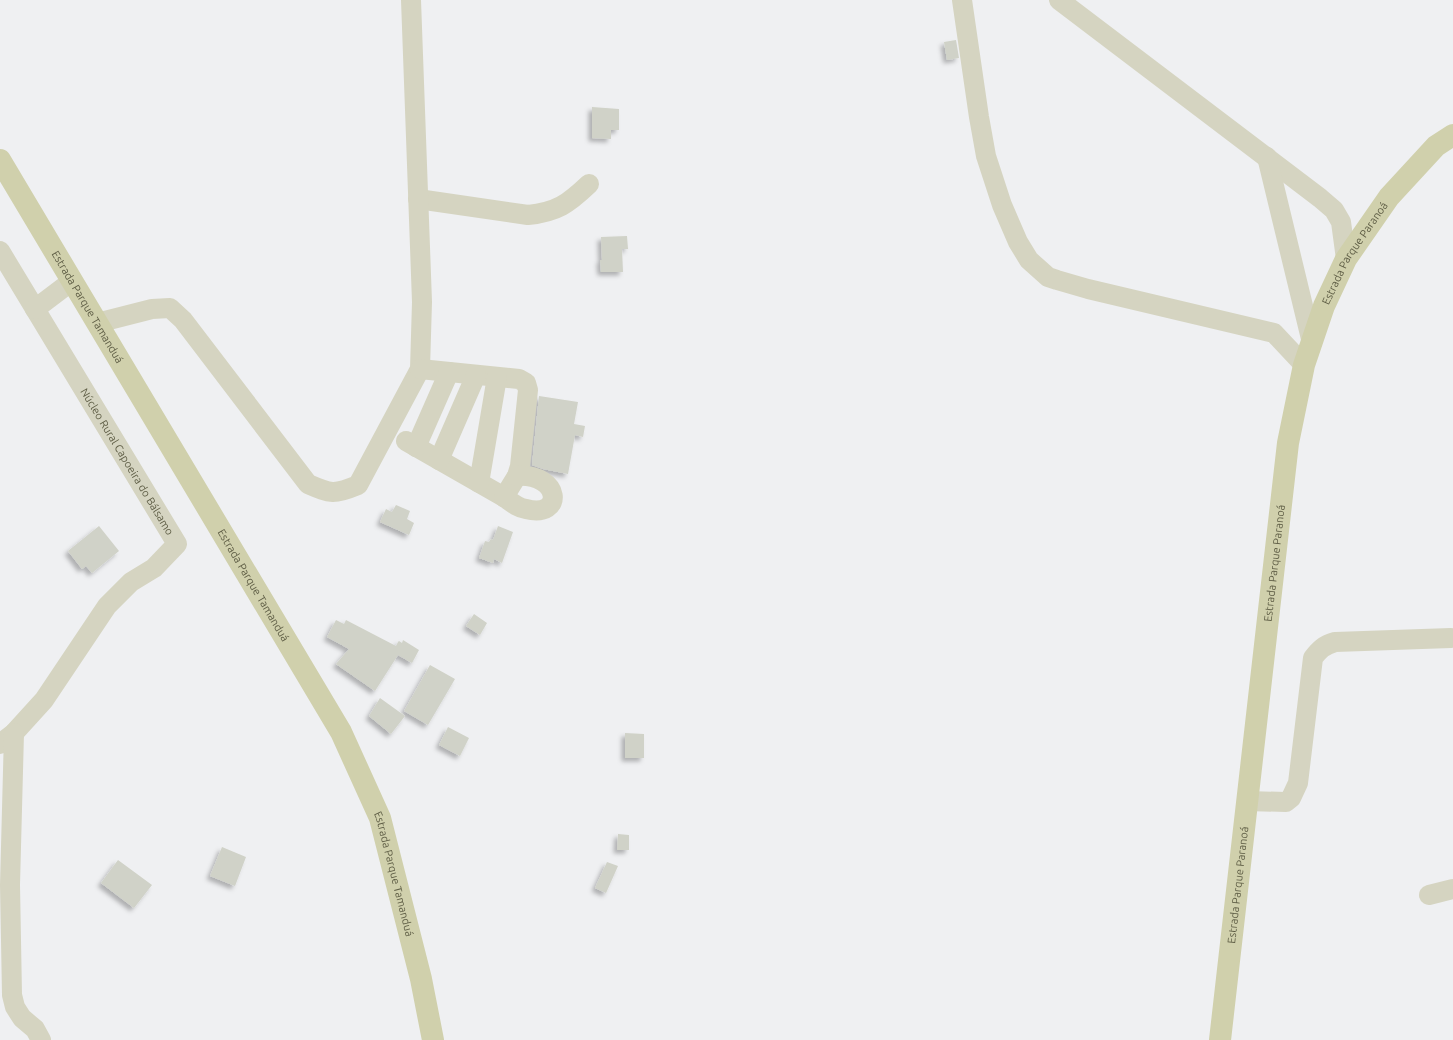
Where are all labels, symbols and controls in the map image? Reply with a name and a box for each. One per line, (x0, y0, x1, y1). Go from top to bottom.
street label: Estrada Parque Paranoá (1320, 200, 1390, 306)
street label: Estrada Parque Tamanduá (50, 249, 126, 365)
street label: Núcleo Rural Capoeira do Bálsamo (78, 386, 176, 537)
street label: Estrada Parque Paranoá (1262, 504, 1287, 622)
street label: Estrada Parque Tamanduá (215, 527, 292, 643)
street label: Estrada Parque Tamanduá (372, 809, 416, 938)
street label: Estrada Parque Paranoá (1225, 826, 1250, 944)

